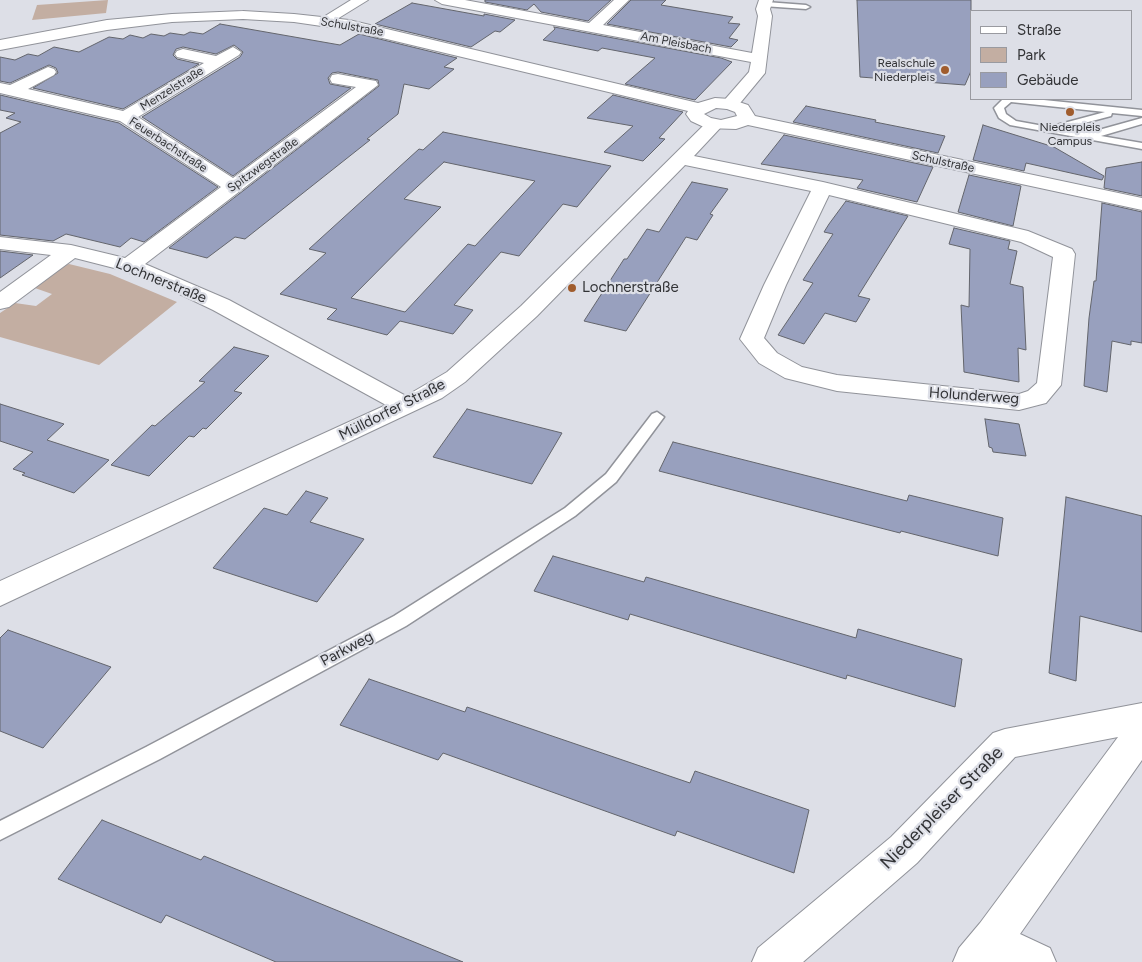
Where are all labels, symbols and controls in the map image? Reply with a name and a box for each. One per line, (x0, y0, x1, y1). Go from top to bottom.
legend (970, 10, 1132, 100)
street label: Schulstraße (319, 14, 385, 40)
text: Straße (1017, 21, 1061, 39)
street label: Am Pleisbach (639, 29, 713, 57)
text: Park (1017, 46, 1046, 64)
place label: Realschule Niederpleis (874, 56, 935, 84)
street label: Menzelstraße (138, 64, 206, 114)
marker: Realschule Niederpleis (939, 64, 951, 76)
text: Gebäude (1017, 71, 1078, 89)
marker: Niederpleis Campus (1064, 106, 1076, 118)
street label: Feuerbachstraße (126, 114, 210, 176)
place label: Niederpleis Campus (1040, 120, 1100, 148)
street label: Spitzwegstraße (225, 134, 301, 196)
street label: Schulstraße (910, 148, 976, 176)
street label: Lochnerstraße (113, 255, 209, 307)
place label: Lochnerstraße (582, 279, 679, 297)
marker: Lochnerstraße (566, 282, 578, 294)
street label: Mülldorfer Straße (336, 375, 448, 445)
street label: Holunderweg (928, 384, 1020, 408)
street label: Parkweg (318, 628, 376, 670)
street label: Niederpleiser Straße (876, 742, 1008, 874)

